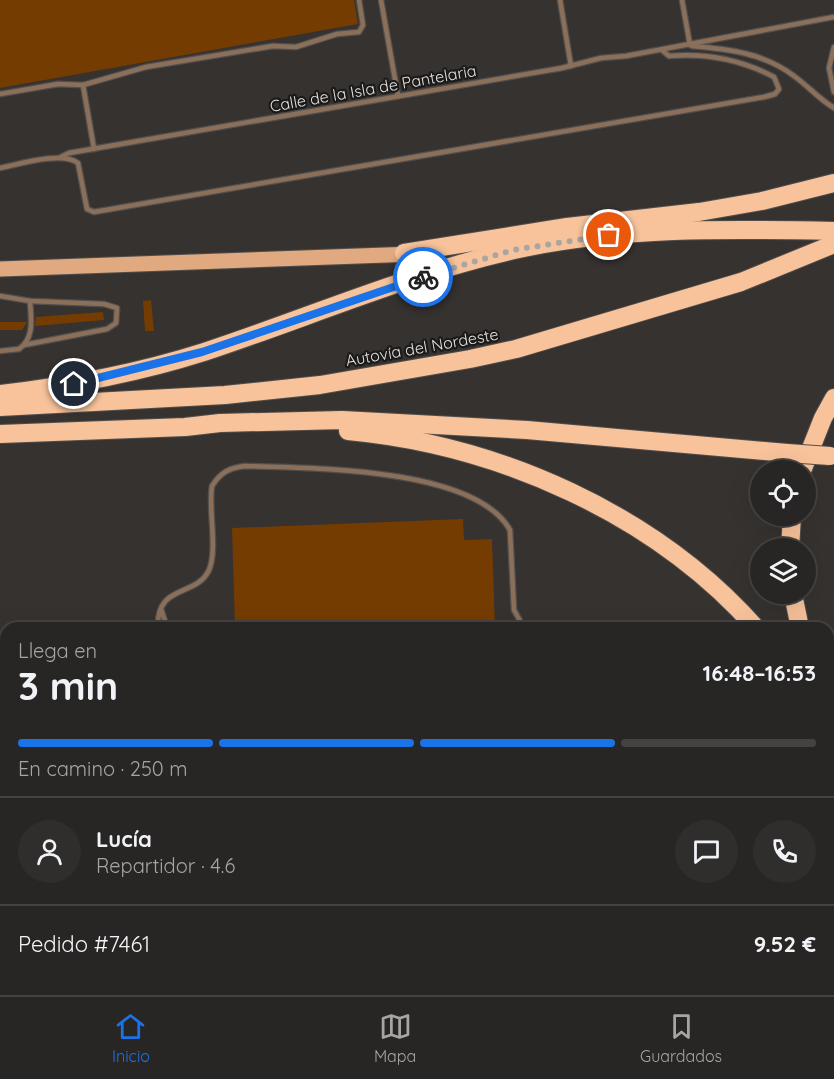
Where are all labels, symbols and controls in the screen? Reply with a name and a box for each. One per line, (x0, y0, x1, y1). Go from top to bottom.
street label: Calle de la Isla de Pantelaria (268, 60, 478, 116)
pin (583, 209, 634, 260)
icon: bag (592, 218, 625, 251)
courier (393, 247, 453, 307)
icon: bike (407, 261, 440, 294)
street label: Autovía del Nordeste (344, 324, 500, 370)
pin (48, 358, 99, 409)
icon: home (57, 367, 90, 400)
map controls (750, 460, 816, 604)
button: locate (750, 460, 816, 526)
button: layers (750, 538, 816, 604)
text: Llega en (18, 638, 97, 663)
text: 16:48–16:53 (703, 659, 816, 687)
text: 3 min (18, 661, 118, 710)
text: En camino · 250 m (18, 756, 187, 781)
button: person (18, 820, 81, 883)
button: chat (675, 820, 738, 883)
button: phone (753, 820, 816, 883)
text: Lucía (96, 825, 152, 853)
text: Repartidor · 4.6 (96, 853, 235, 878)
text: Pedido #7461 (18, 930, 150, 958)
text: 9.52 € (754, 930, 816, 958)
tab: Inicio (112, 1010, 150, 1066)
tab: Mapa (374, 1010, 416, 1066)
tab: Guardados (640, 1010, 722, 1066)

